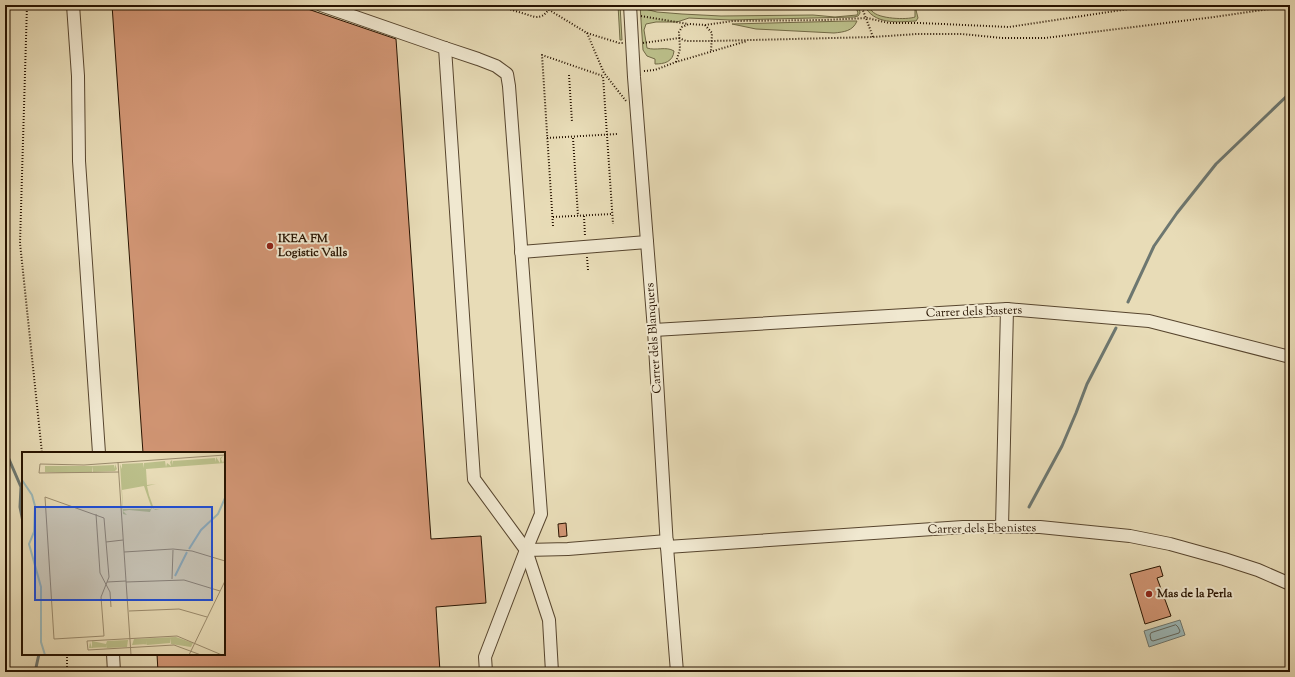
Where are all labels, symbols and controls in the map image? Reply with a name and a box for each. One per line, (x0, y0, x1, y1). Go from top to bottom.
place label: IKEA FM Logistic Valls (277, 230, 347, 262)
marker: IKEA FM Logistic Valls (265, 241, 275, 251)
street label: Carrer dels Blanquers (641, 282, 667, 394)
street label: Carrer dels Basters (926, 301, 1023, 323)
inset map (22, 452, 225, 655)
street label: Carrer dels Ebenistes (928, 519, 1037, 539)
place label: Mas de la Perla (1156, 585, 1233, 603)
marker: Mas de la Perla (1144, 589, 1154, 599)

